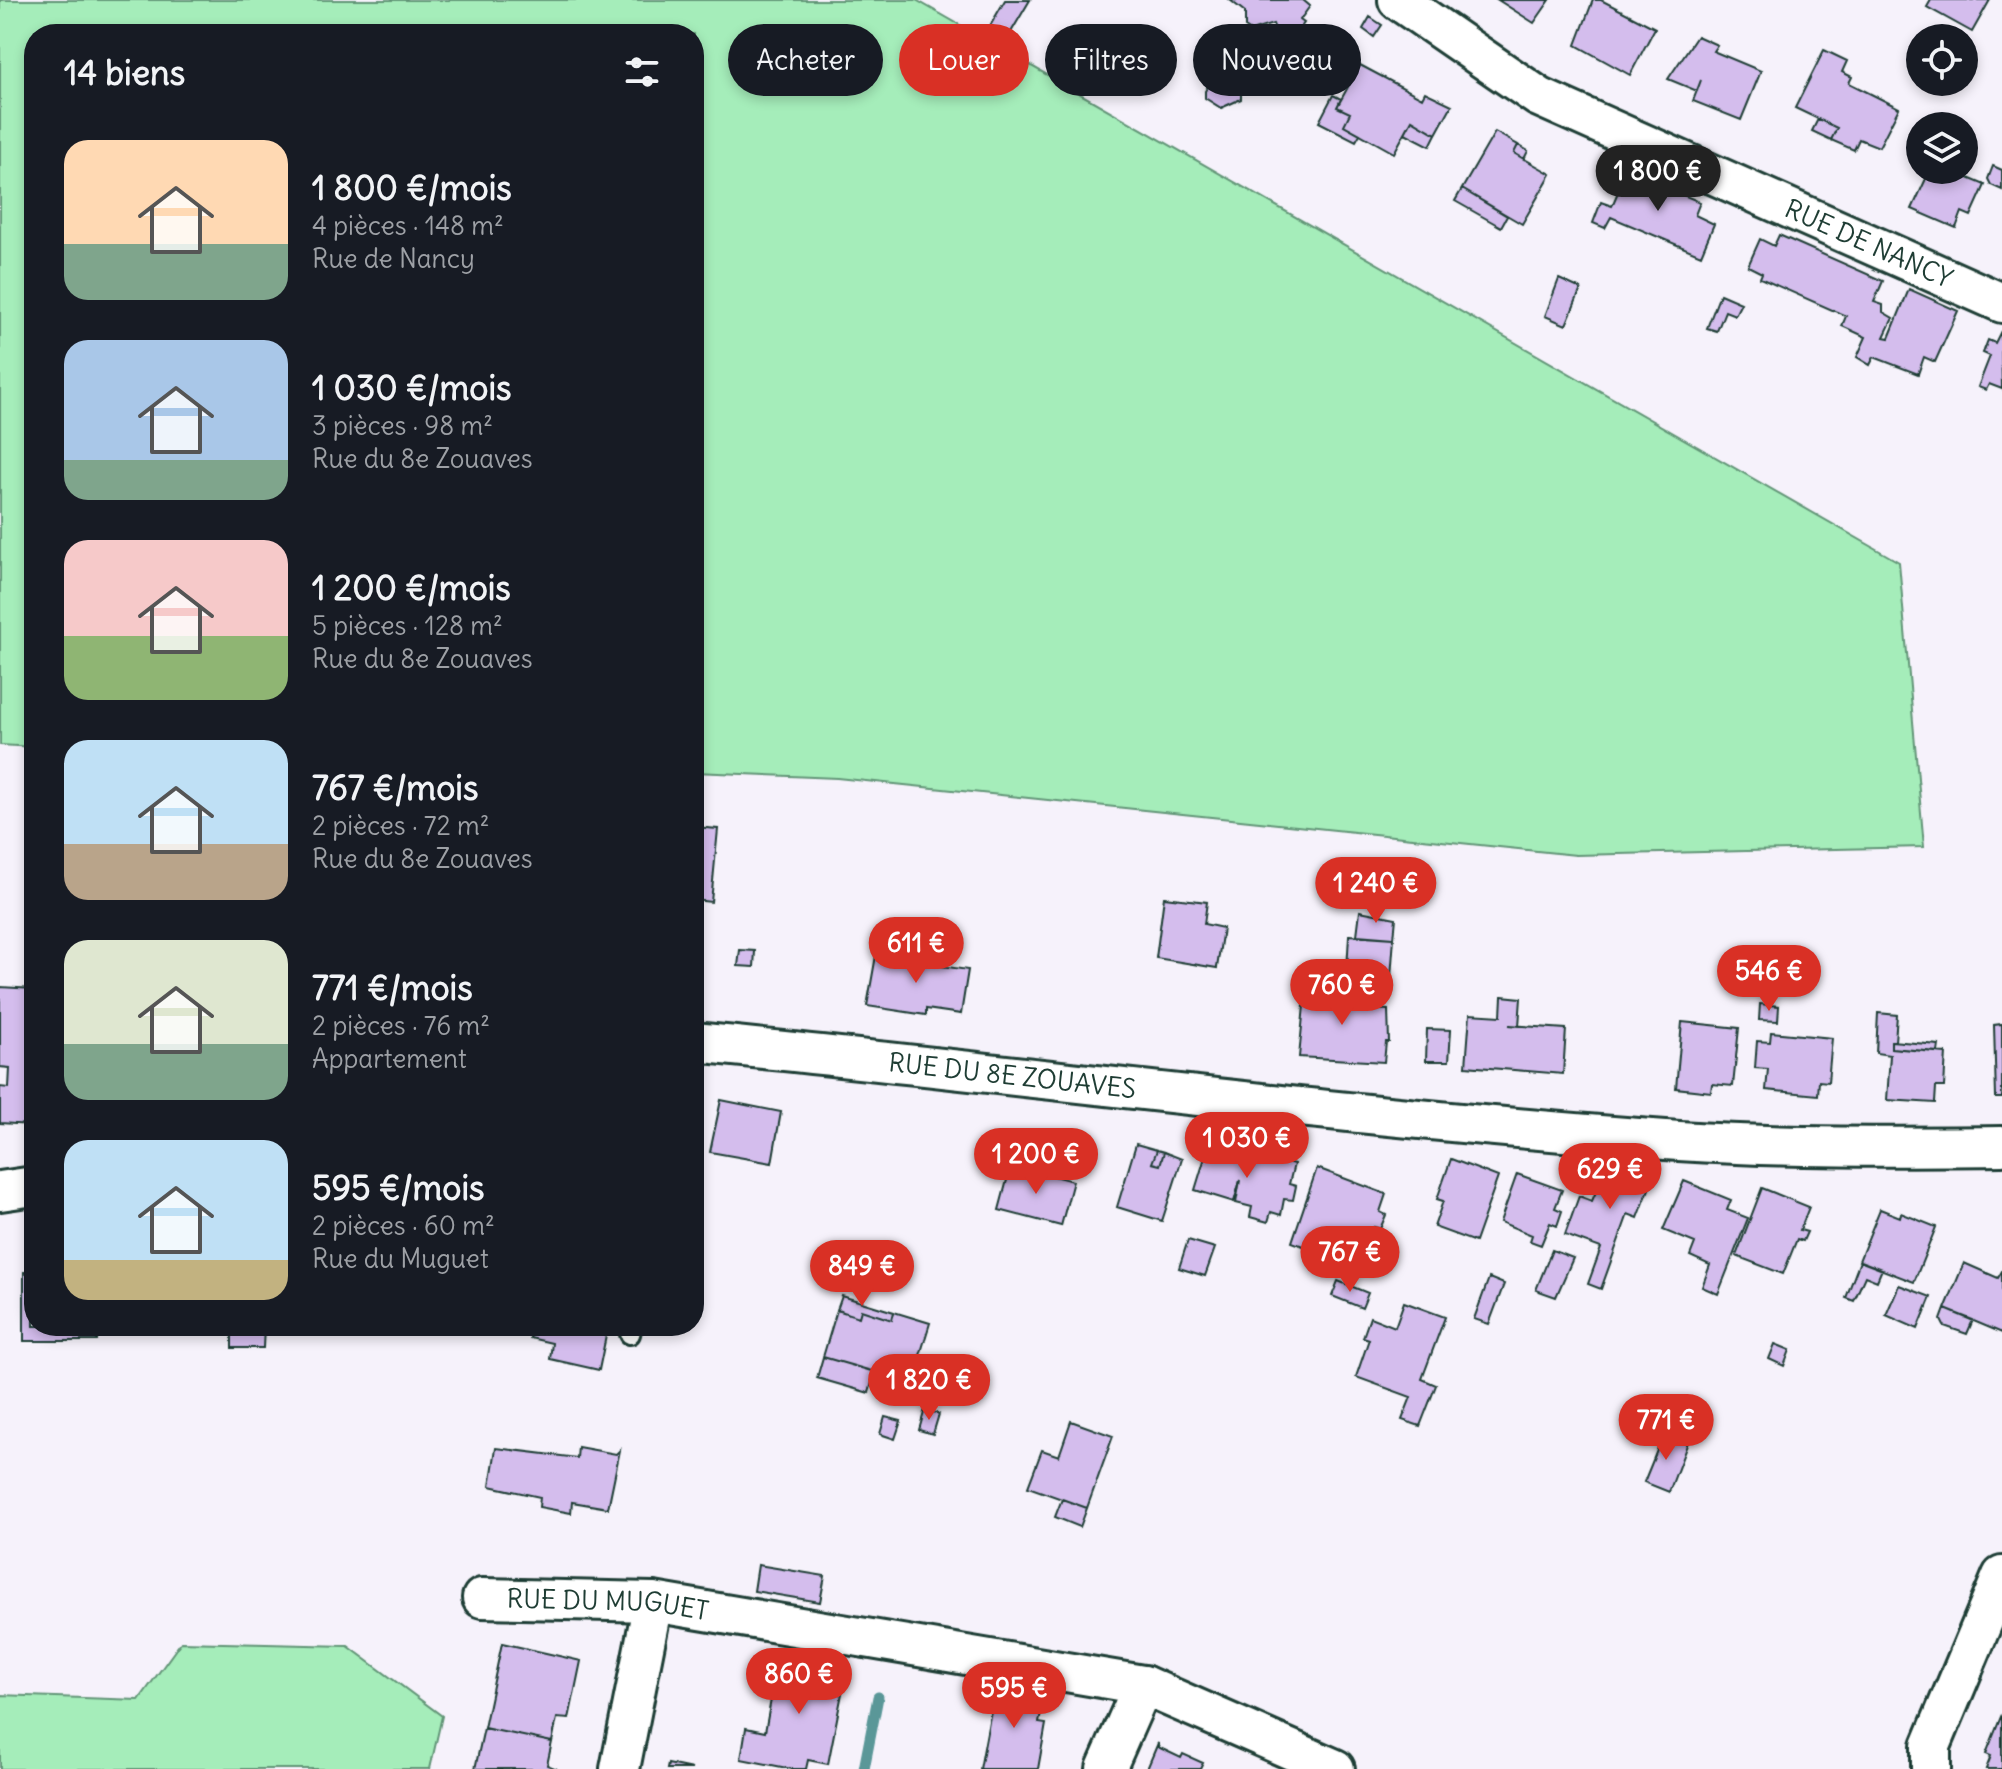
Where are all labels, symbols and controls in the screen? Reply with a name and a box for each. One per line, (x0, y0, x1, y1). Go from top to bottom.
chip: Acheter (728, 24, 883, 96)
chip: Louer (899, 24, 1029, 96)
chip: Filtres (1045, 24, 1177, 96)
chip: Nouveau (1193, 24, 1361, 96)
map controls (1906, 24, 1978, 184)
button: locate (1906, 24, 1978, 96)
icon: filters (620, 50, 664, 94)
text: 14 biens (64, 51, 185, 94)
button: layers (1906, 112, 1978, 184)
pin: 1 800 € (1584, 145, 1732, 213)
text: 1 800 € (1614, 154, 1702, 187)
text: 1 800 €/mois (312, 166, 512, 209)
icon: home (128, 172, 224, 268)
street label: RUE DE NANCY (1780, 192, 1958, 295)
text: 4 pièces · 148 m² (312, 209, 504, 242)
text: Rue de Nancy (312, 242, 475, 275)
text: 1 030 €/mois (312, 366, 512, 409)
icon: home (128, 372, 224, 468)
text: 3 pièces · 98 m² (312, 409, 493, 442)
text: Rue du 8e Zouaves (312, 442, 533, 475)
text: 1 200 €/mois (312, 566, 511, 609)
icon: home (128, 572, 224, 668)
text: 5 pièces · 128 m² (312, 609, 503, 642)
text: Rue du 8e Zouaves (312, 642, 533, 675)
text: 767 €/mois (312, 766, 478, 809)
icon: home (128, 772, 224, 868)
text: 2 pièces · 72 m² (312, 809, 490, 842)
text: Rue du 8e Zouaves (312, 842, 533, 875)
pin: 1 240 € (1302, 857, 1450, 925)
text: 1 240 € (1333, 866, 1419, 899)
pin: 611 € (860, 917, 972, 985)
text: 611 € (887, 926, 945, 959)
pin: 546 € (1713, 945, 1825, 1013)
text: 546 € (1735, 954, 1803, 987)
pin: 760 € (1286, 959, 1398, 1027)
text: 771 €/mois (312, 966, 473, 1009)
text: 760 € (1308, 968, 1376, 1001)
icon: home (128, 972, 224, 1068)
text: 2 pièces · 76 m² (312, 1009, 490, 1042)
text: Appartement (312, 1042, 467, 1075)
street label: RUE DU 8E ZOUAVES (887, 1045, 1138, 1105)
pin: 1 030 € (1173, 1112, 1321, 1180)
text: 1 030 € (1203, 1121, 1291, 1154)
pin: 1 200 € (962, 1128, 1110, 1196)
text: 1 200 € (992, 1137, 1080, 1170)
pin: 629 € (1554, 1143, 1666, 1211)
text: 629 € (1576, 1152, 1644, 1185)
text: 595 €/mois (312, 1166, 485, 1209)
icon: home (128, 1172, 224, 1268)
text: 2 pièces · 60 m² (312, 1209, 495, 1242)
pin: 767 € (1294, 1226, 1406, 1294)
text: 767 € (1318, 1235, 1382, 1268)
pin: 849 € (806, 1240, 918, 1308)
text: Rue du Muguet (312, 1242, 489, 1275)
text: 849 € (828, 1249, 896, 1282)
pin: 1 820 € (855, 1354, 1003, 1422)
text: 1 820 € (886, 1363, 972, 1396)
pin: 771 € (1610, 1394, 1722, 1462)
text: 771 € (1637, 1403, 1695, 1436)
street label: RUE DU MUGUET (506, 1582, 711, 1627)
pin: 860 € (743, 1648, 855, 1716)
text: 860 € (764, 1657, 834, 1690)
pin: 595 € (958, 1662, 1070, 1730)
text: 595 € (980, 1671, 1048, 1704)

